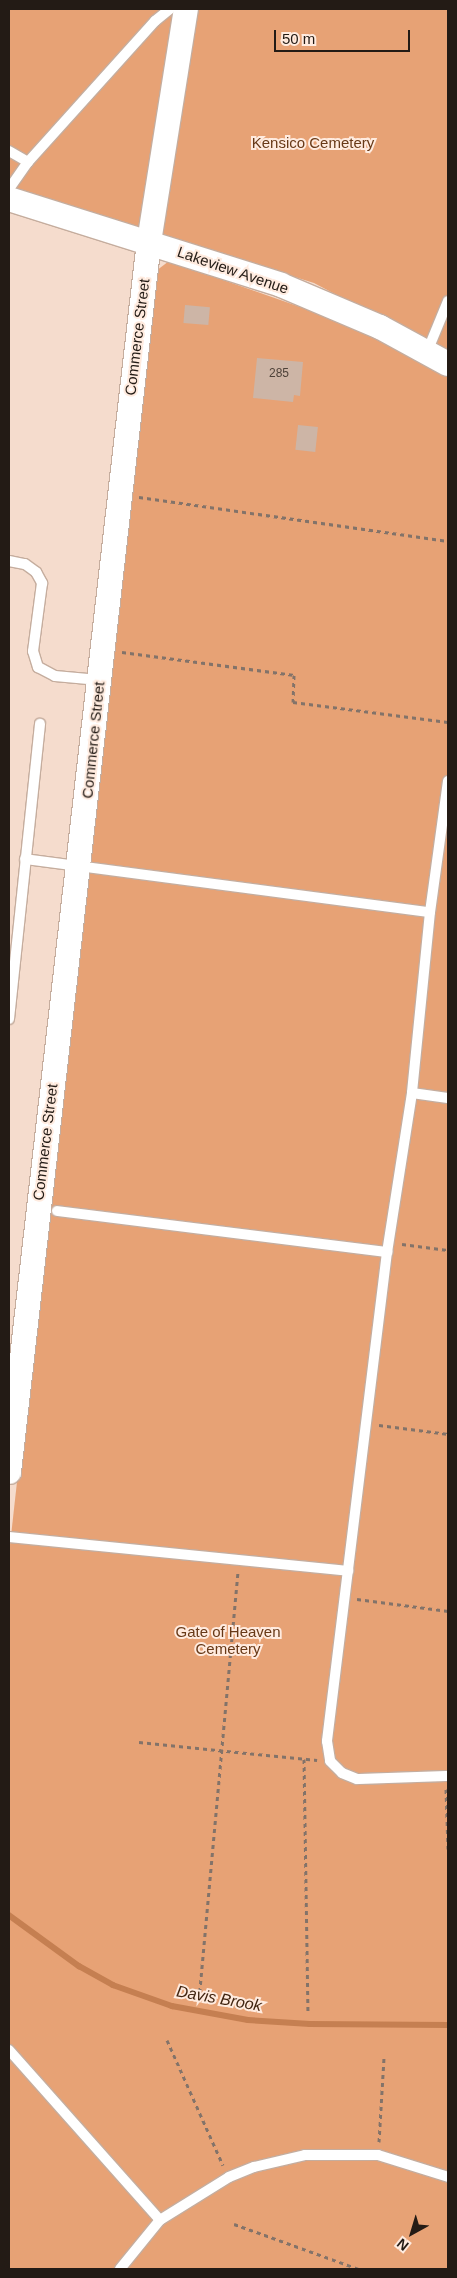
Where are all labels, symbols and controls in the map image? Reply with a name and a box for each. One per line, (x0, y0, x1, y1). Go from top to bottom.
scale bar (277, 20, 413, 52)
text: 50 m (282, 30, 315, 47)
park label: Kensico Cemetery (252, 134, 374, 152)
street label: Lakeview Avenue (175, 242, 291, 298)
street label: Commerce Street (121, 278, 153, 396)
house number: 285 (269, 367, 289, 381)
street label: Commerce Street (78, 681, 108, 799)
street label: Commerce Street (29, 1083, 61, 1201)
park label: Gate of Heaven Cemetery (175, 1622, 281, 1657)
water label: Davis Brook (175, 1982, 263, 2016)
north arrow (387, 2208, 437, 2258)
text: N (394, 2235, 412, 2254)

